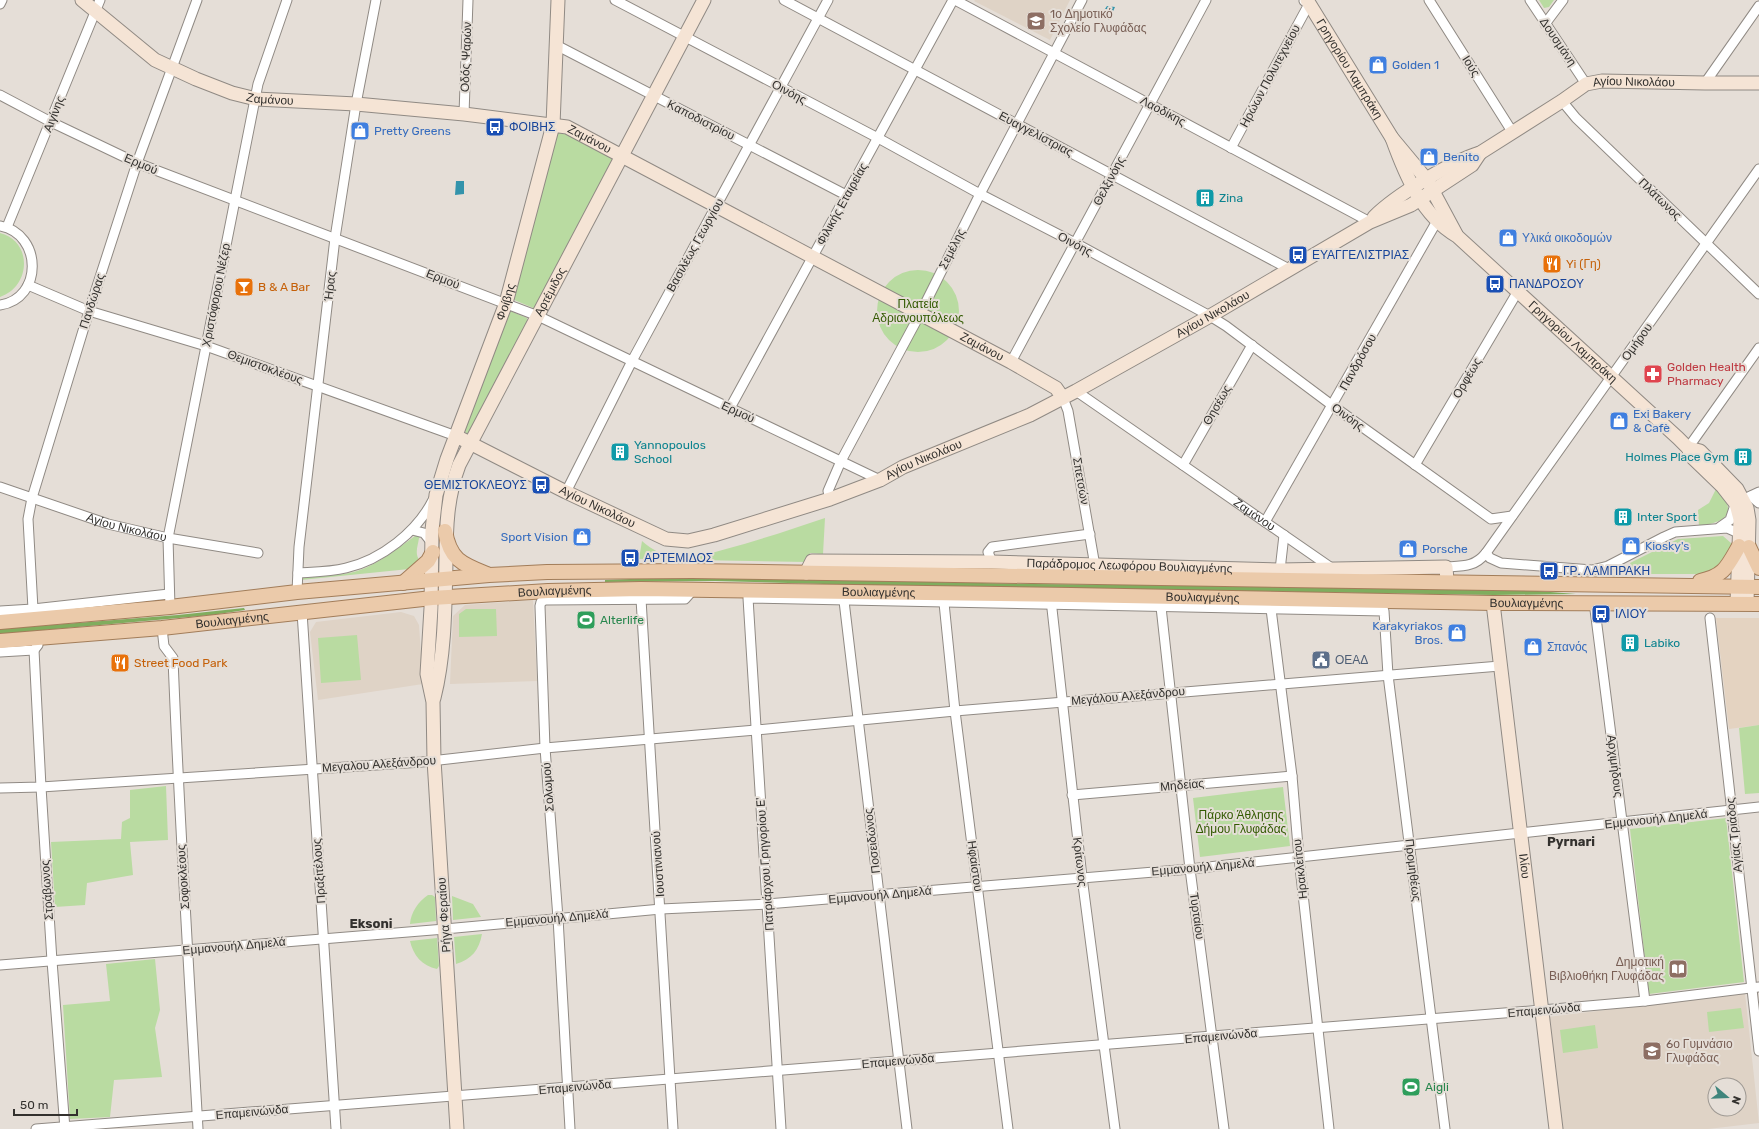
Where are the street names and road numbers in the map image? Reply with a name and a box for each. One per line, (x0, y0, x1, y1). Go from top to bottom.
street label: Δουσμάνη (1537, 15, 1579, 69)
street label: Γρηγορίου Λαμπράκη (1313, 16, 1386, 122)
street label: Οδóς Ψαρών (458, 22, 474, 92)
street label: Ηρώων Πολυτεχνείου (1237, 22, 1303, 130)
street label: Ιούς (1459, 53, 1483, 79)
street label: Αγίου Νικολάου (1591, 74, 1675, 90)
street label: Οινόης (769, 77, 809, 107)
street label: Ζαμάνου (245, 90, 294, 108)
street label: Λαοδίκης (1138, 93, 1188, 129)
street label: Αιγίνης (40, 94, 68, 134)
street label: Καποδιστρίου (665, 97, 737, 143)
street label: Ευαγγελίστριας (997, 109, 1076, 159)
street label: Ζαμάνου (565, 122, 614, 156)
street label: Ερμού (122, 151, 160, 177)
street label: Θελξινόης (1090, 154, 1128, 208)
street label: Φιλικής Εταιρείας (814, 160, 871, 248)
street label: Πλάτωνος (1636, 175, 1684, 223)
street label: Βασιλέως Γεωργίου (664, 196, 726, 294)
street label: Σεμέλης (936, 226, 968, 272)
street label: Οινόης (1055, 229, 1095, 259)
street label: Χριστόφορου Νέζερ (199, 242, 233, 348)
street label: Αρτέμιδος (532, 265, 569, 319)
street label: Ερμού (424, 266, 462, 292)
street label: Ήρας (321, 270, 339, 303)
street label: Πανδώρας (77, 271, 108, 330)
street label: Φοίβης (493, 282, 518, 323)
street label: Αγίου Νικολάου (1173, 287, 1252, 341)
street label: Γρηγορίου Λαμπράκη (1526, 298, 1620, 386)
street label: Ομήρου (1619, 320, 1655, 364)
street label: Ζαμάνου (958, 329, 1006, 364)
street label: Πανδρόσου (1337, 331, 1379, 393)
street label: Θεμιστοκλέους (225, 347, 305, 387)
street label: Ορφέως (1450, 355, 1484, 401)
street label: Θησέως (1200, 382, 1234, 428)
street label: Ερμού (719, 398, 757, 426)
street label: Οινόης (1329, 400, 1367, 434)
street label: Αγίου Νικολάου (883, 437, 964, 483)
street label: Σπετσών (1070, 456, 1092, 506)
street label: Αγίου Νικολάου (557, 483, 638, 531)
street label: Ζαμάνου (1231, 495, 1278, 534)
street label: Αγίου Νικολάου (85, 510, 168, 544)
street label: Παράδρομος Λεωφόρου Βουλιαγμένης (1026, 556, 1233, 576)
street label: Βουλιαγμένης (517, 583, 592, 600)
street label: Βουλιαγμένης (842, 585, 916, 600)
street label: Βουλιαγμένης (1166, 590, 1240, 605)
street label: Βουλιαγμένης (1490, 596, 1564, 610)
street label: Βουλιαγμένης (195, 609, 270, 631)
street label: Μεγάλου Αλεξάνδρου (1070, 684, 1186, 708)
street label: Αρχιμήδους (1604, 734, 1626, 798)
street label: Μεγαλου Αλεξάνδρου (321, 753, 437, 775)
street label: Σολωμού (539, 762, 557, 812)
street label: Μηδείας (1159, 776, 1205, 794)
street label: Πατριάρχου Γρηγορίου E' (753, 797, 777, 931)
street label: Αγίας Τριάδος (1723, 797, 1745, 873)
street label: Εμμανουήλ Δημελά (1604, 807, 1708, 831)
street label: Ποσειδώνος (861, 808, 883, 874)
street label: Ιουστινιανού (649, 830, 667, 898)
street label: Κρίτωνος (1070, 836, 1090, 888)
street label: Πραξιτέλους (310, 838, 328, 904)
street label: Ηρακλείτου (1290, 838, 1310, 900)
street label: Προμηθέως (1402, 838, 1424, 902)
street label: Ηφαίστου (965, 840, 985, 892)
street label: Σοφοκλέους (174, 844, 192, 910)
street label: Ιλίου (1516, 853, 1533, 879)
street label: Εμμανουήλ Δημελά (1151, 856, 1255, 878)
street label: Στράβωνος (38, 859, 56, 920)
street label: Ρήγα Φεραίου (434, 877, 454, 953)
street label: Εμμανουήλ Δημελά (828, 884, 932, 906)
street label: Τυρταίου (1187, 892, 1207, 940)
street label: Εμμανουήλ Δημελά (505, 907, 609, 929)
street label: Εμμανουήλ Δημελά (182, 935, 286, 957)
street label: Επαμεινώνδα (1507, 1000, 1581, 1020)
street label: Επαμεινώνδα (1184, 1026, 1258, 1046)
street label: Επαμεινώνδα (861, 1051, 935, 1071)
street label: Επαμεινώνδα (538, 1077, 612, 1097)
street label: Επαμεινώνδα (215, 1102, 289, 1122)

